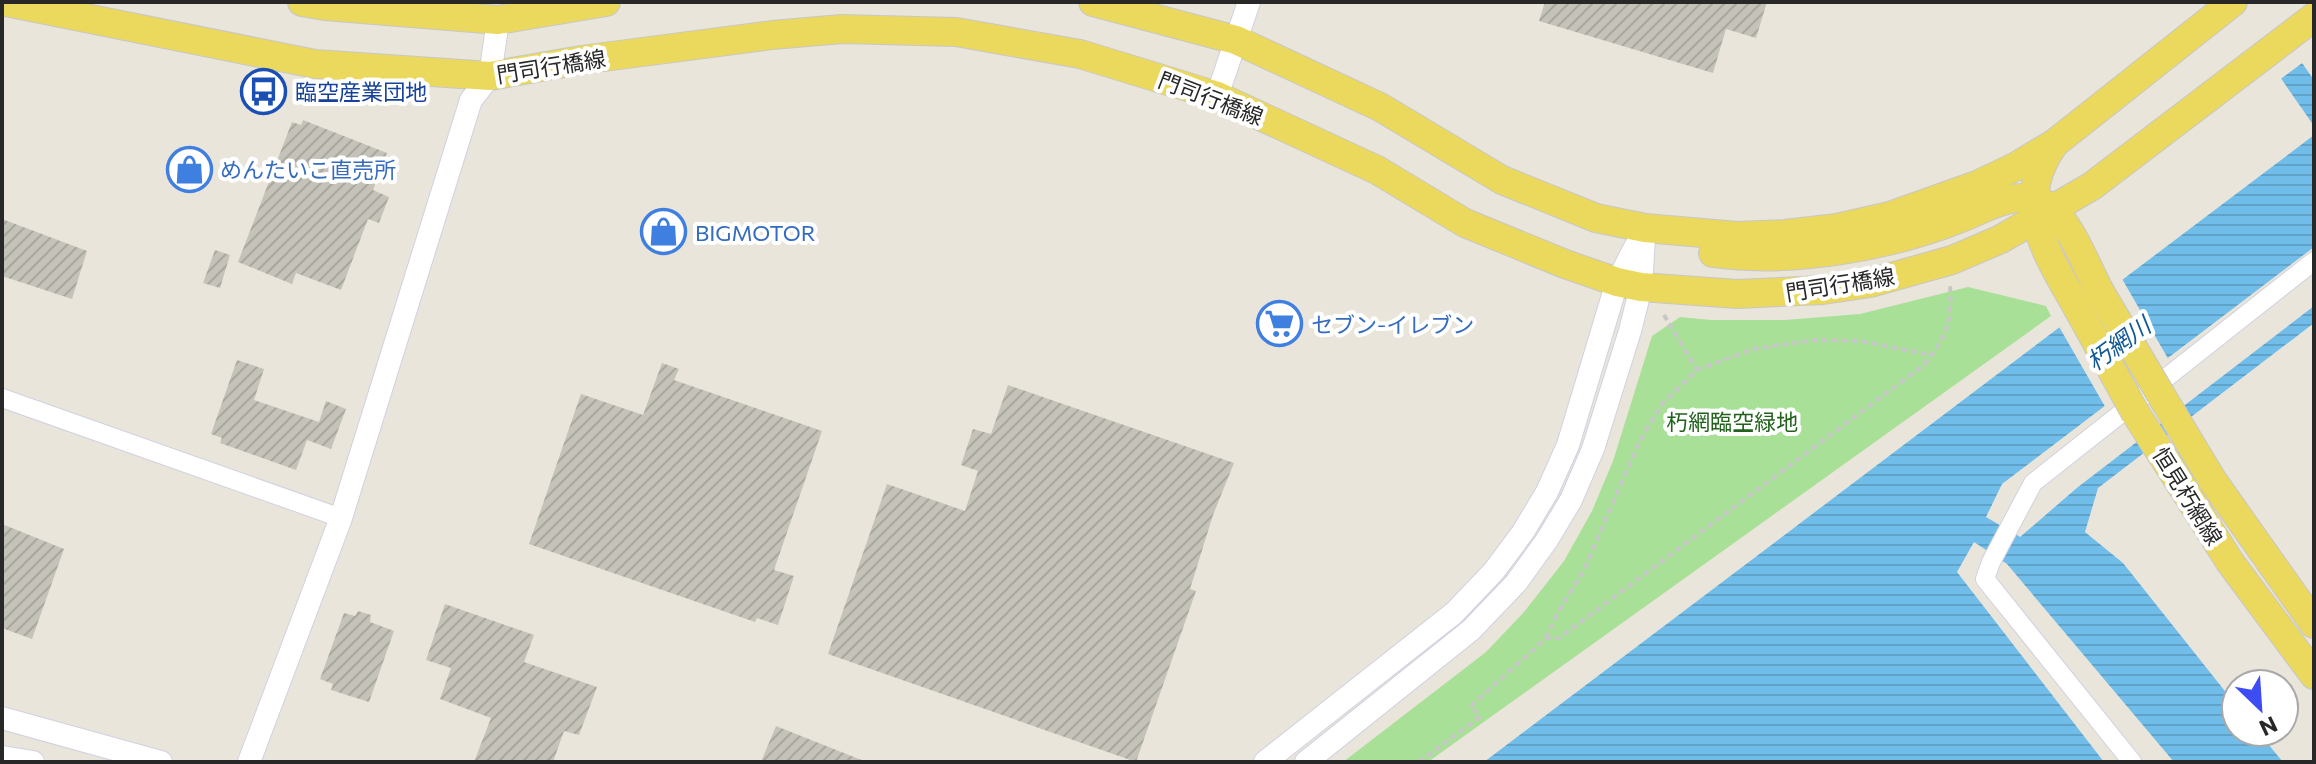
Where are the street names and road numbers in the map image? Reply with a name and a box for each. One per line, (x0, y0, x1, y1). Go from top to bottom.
street label: 門司行橋線 (495, 44, 607, 88)
street label: 門司行橋線 (1155, 66, 1267, 130)
street label: 門司行橋線 (1784, 262, 1896, 306)
street label: 恒見朽網線 (2147, 442, 2229, 550)

